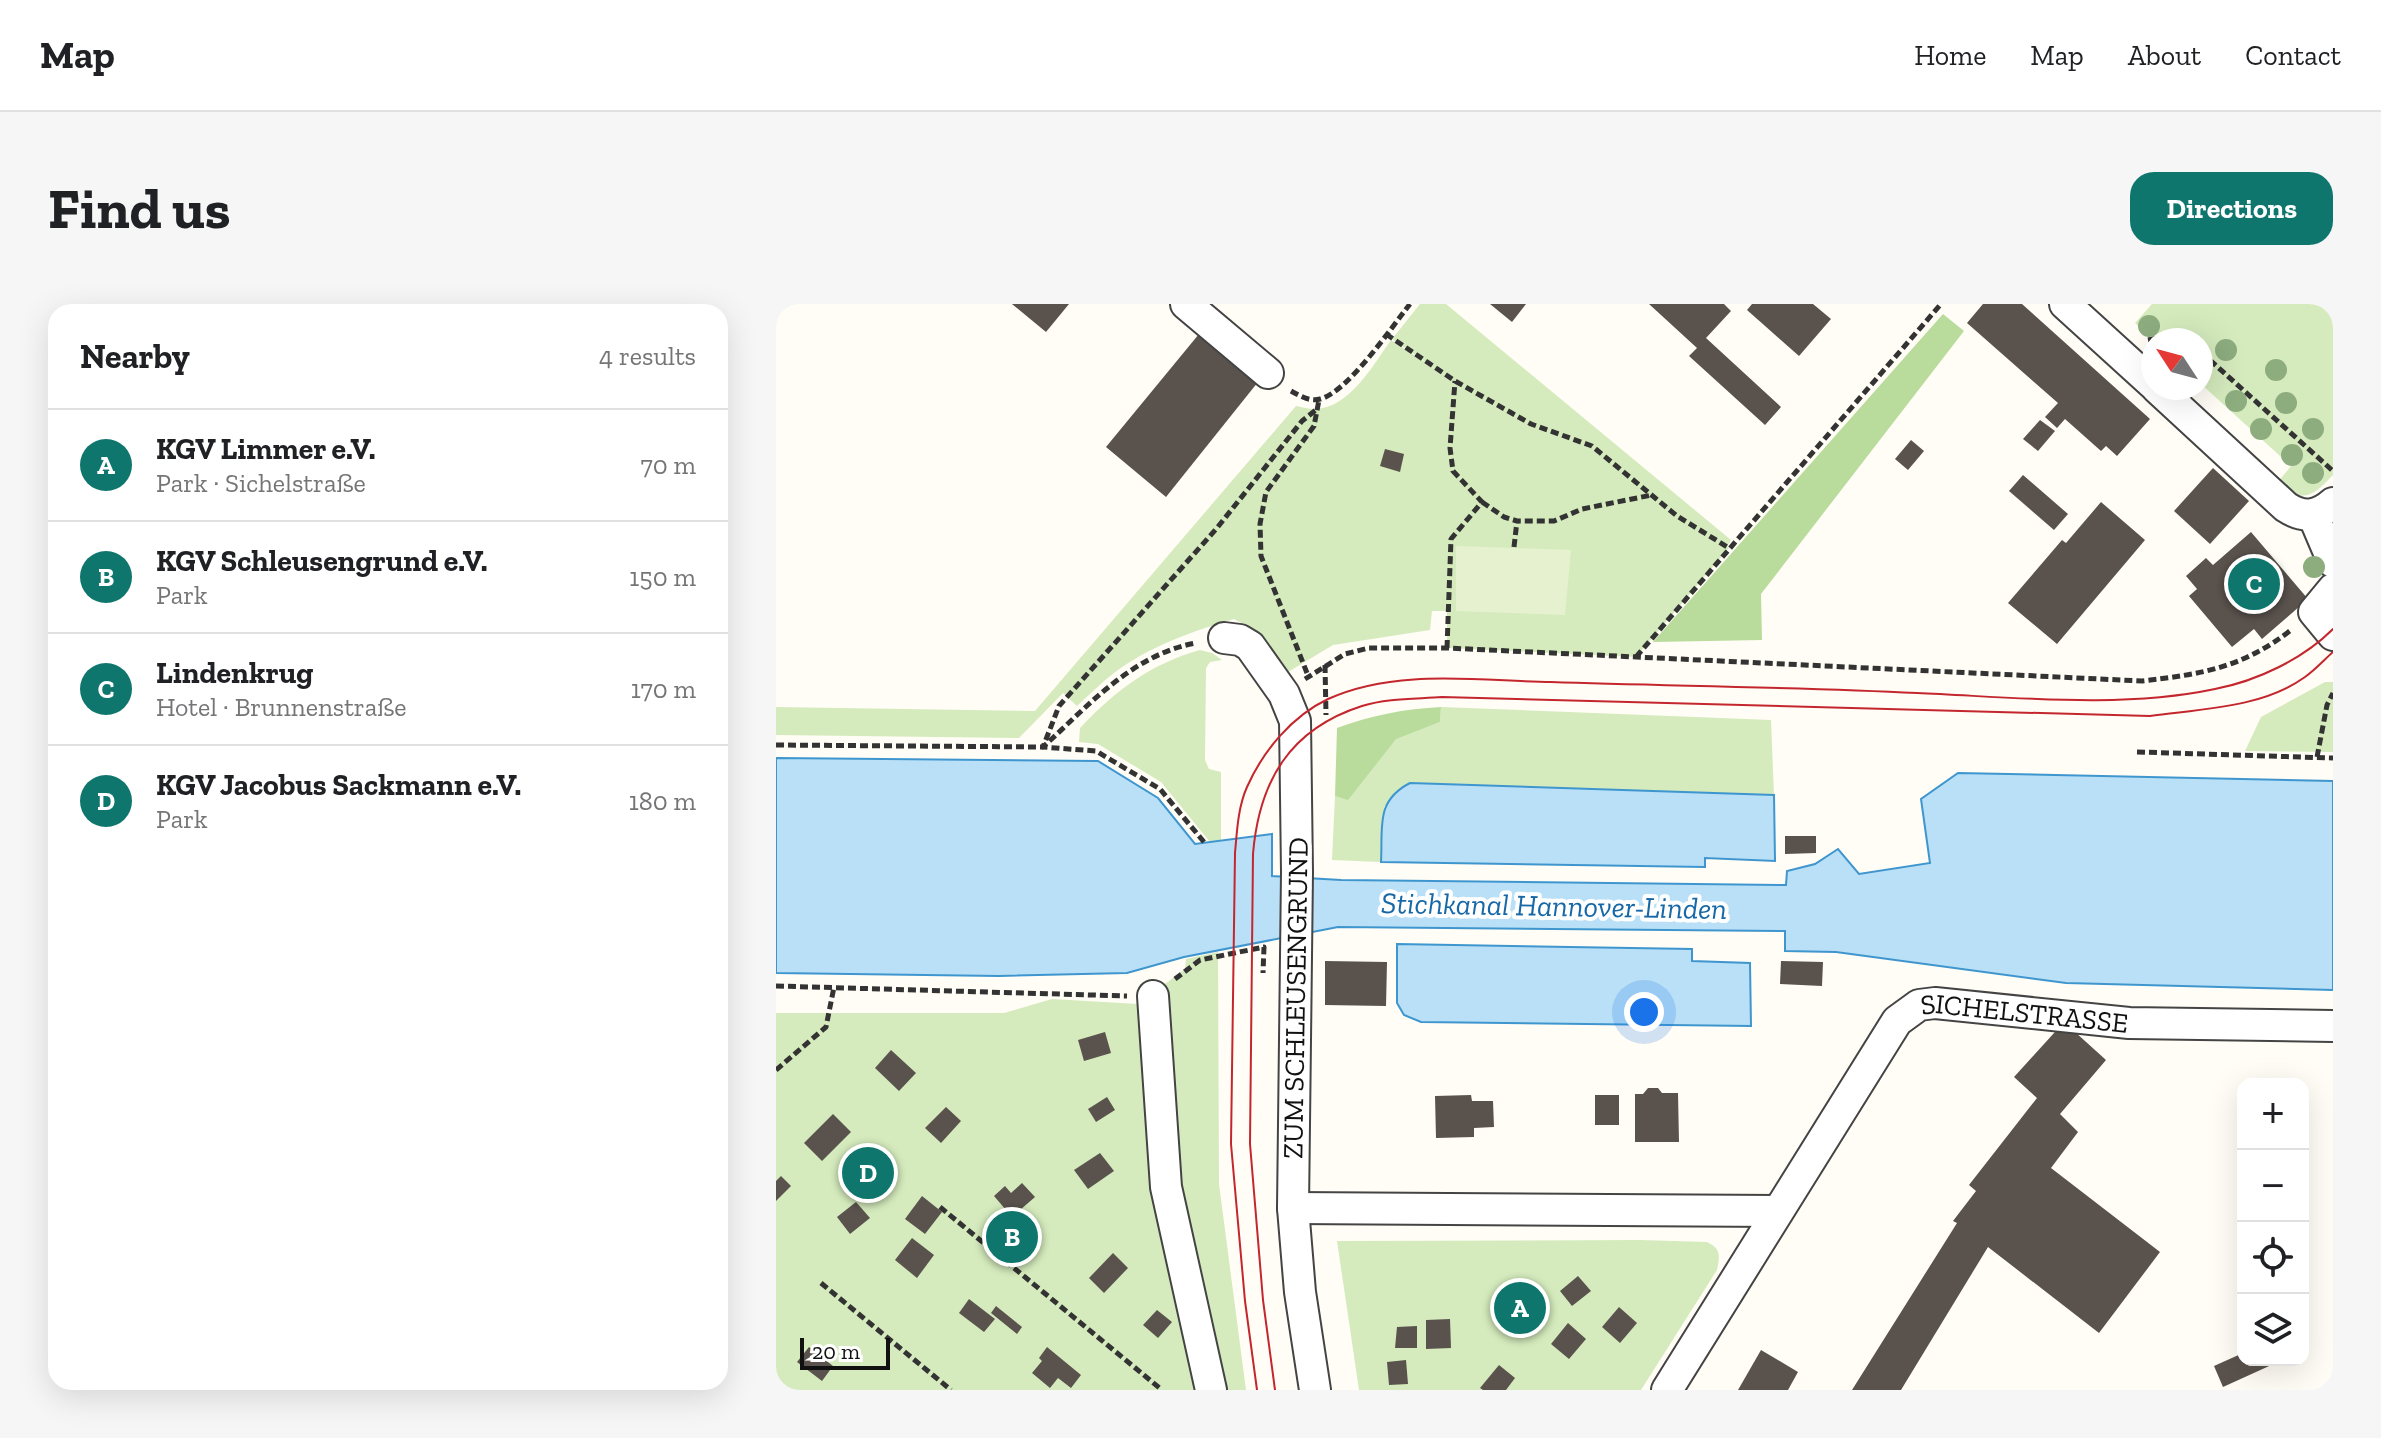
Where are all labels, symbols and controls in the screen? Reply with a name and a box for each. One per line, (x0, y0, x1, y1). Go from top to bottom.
text: Map (40, 32, 115, 78)
text: Home (1914, 39, 1986, 72)
text: Map (2030, 39, 2084, 72)
text: About (2128, 39, 2201, 72)
text: Contact (2245, 39, 2341, 72)
button: Directions (2130, 172, 2333, 245)
text: Find us (48, 175, 231, 242)
north arrow (2141, 328, 2213, 400)
text: Nearby (80, 336, 190, 377)
text: 4 results (599, 340, 696, 372)
text: KGV Limmer e.V. (156, 431, 376, 467)
text: A (97, 449, 115, 481)
text: 70 m (640, 449, 696, 481)
text: Park · Sichelstraße (156, 467, 366, 499)
text: KGV Schleusengrund e.V. (156, 543, 488, 579)
pin: C (2228, 554, 2280, 614)
text: B (98, 561, 114, 593)
text: 150 m (629, 561, 696, 593)
text: Park (156, 579, 208, 611)
text: Lindenkrug (156, 655, 313, 691)
text: C (98, 673, 114, 705)
text: 170 m (631, 673, 696, 705)
text: Hotel · Brunnenstraße (156, 691, 406, 723)
text: KGV Jacobus Sackmann e.V. (156, 767, 521, 803)
text: D (97, 785, 115, 817)
text: 180 m (629, 785, 696, 817)
text: Park (156, 803, 208, 835)
street label: ZUM SCHLEUSENGRUND (1276, 837, 1315, 1159)
water label: Stichkanal Hannover-Linden (1381, 885, 1727, 927)
street label: SICHELSTRASSE (1919, 987, 2130, 1040)
your location (1624, 992, 1664, 1032)
map controls (2237, 1078, 2309, 1366)
button: + (2237, 1078, 2309, 1150)
pin: D (842, 1143, 894, 1203)
button: − (2237, 1150, 2309, 1222)
pin: B (986, 1207, 1038, 1267)
button: locate (2237, 1222, 2309, 1294)
pin: A (1494, 1278, 1546, 1338)
button: layers (2237, 1294, 2309, 1366)
scale bar (800, 1334, 890, 1370)
text: 20 m (812, 1338, 860, 1365)

